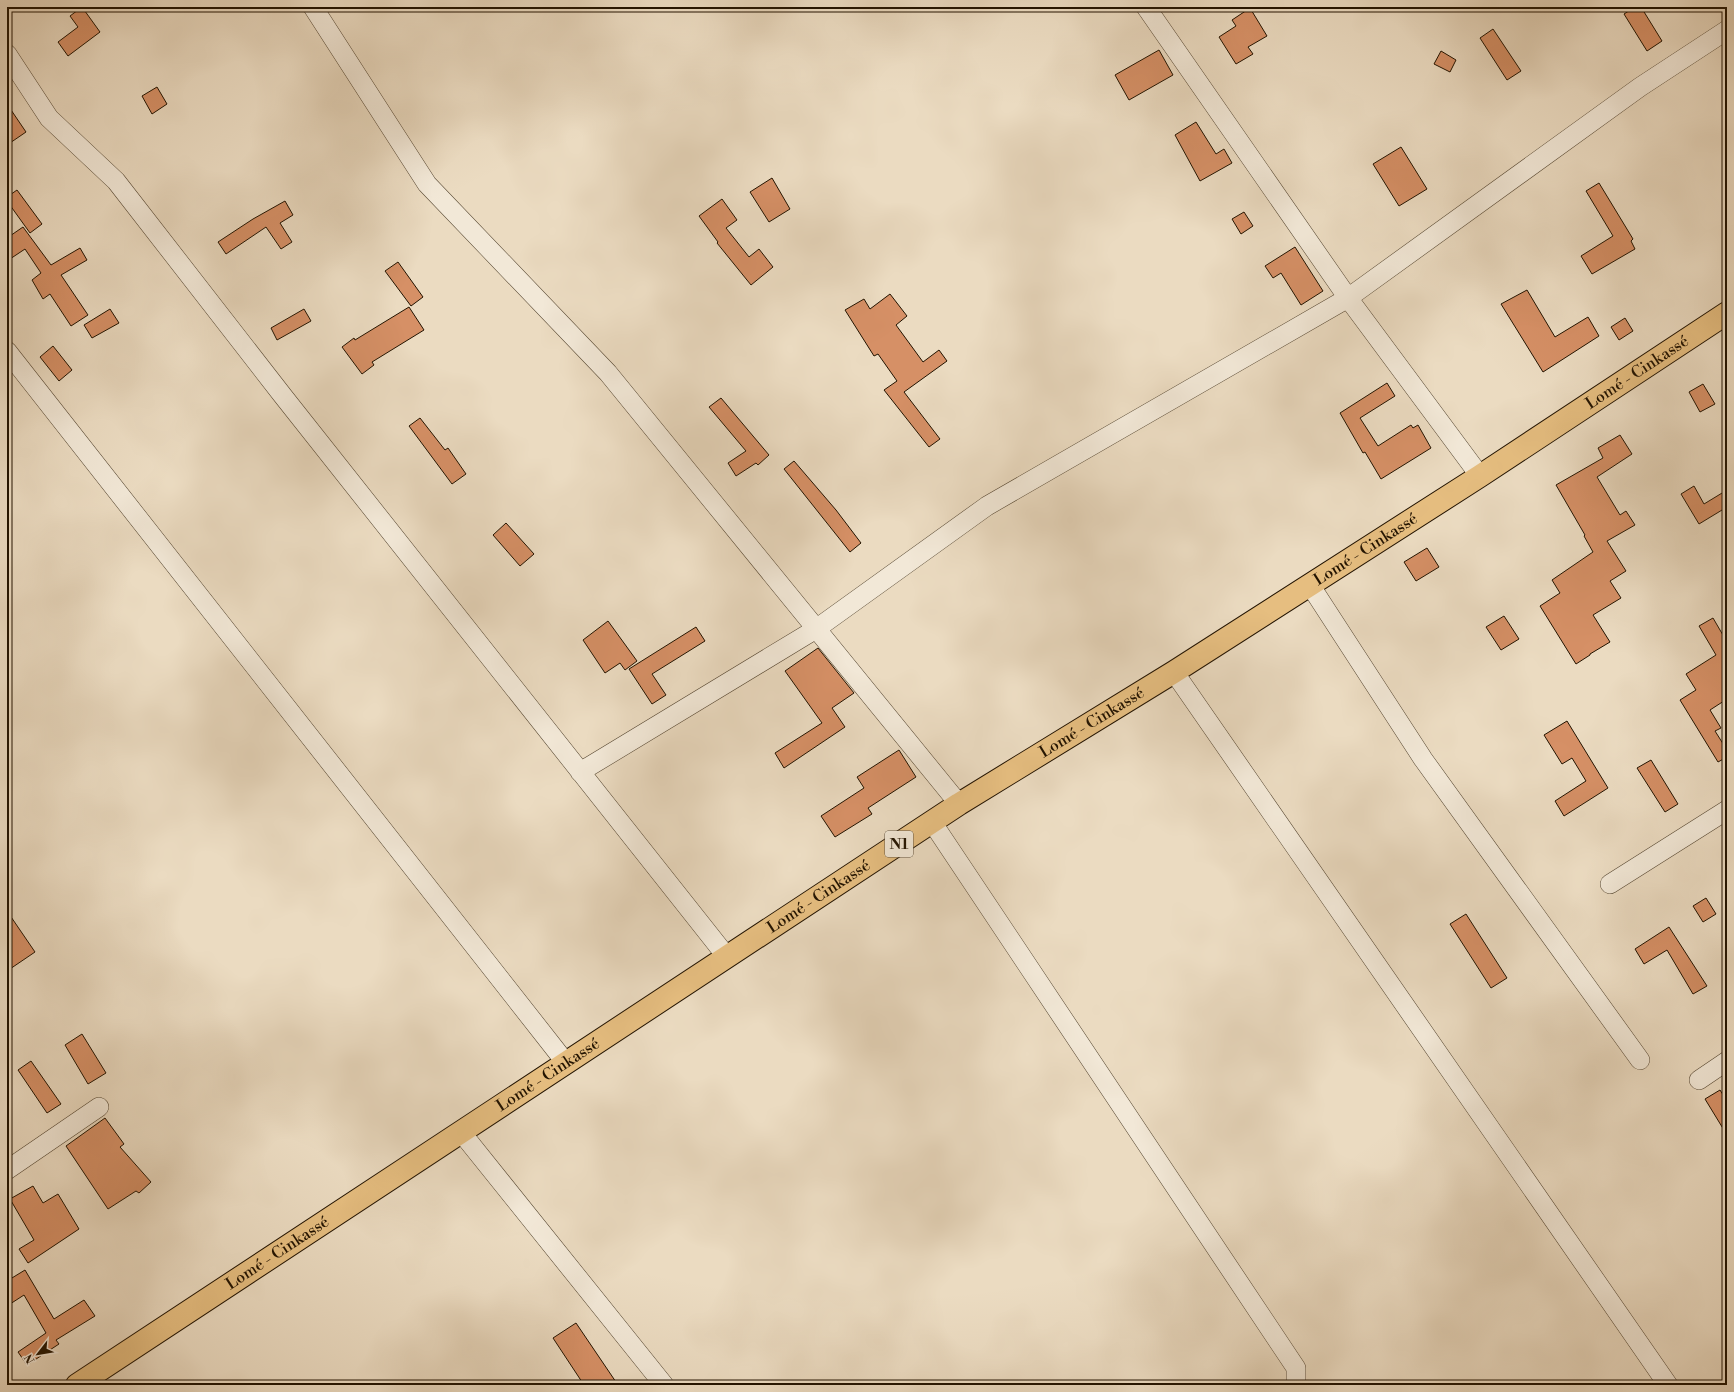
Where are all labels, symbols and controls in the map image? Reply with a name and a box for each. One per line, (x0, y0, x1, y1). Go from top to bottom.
street label: Lomé - Cinkassé (1582, 331, 1692, 414)
street label: Lomé - Cinkassé (1310, 509, 1421, 590)
street label: Lomé - Cinkassé (1036, 683, 1148, 762)
road number: N1 (885, 831, 913, 857)
street label: Lomé - Cinkassé (763, 855, 874, 938)
street label: Lomé - Cinkassé (493, 1034, 603, 1116)
street label: Lomé - Cinkassé (222, 1212, 333, 1294)
north arrow (18, 1334, 58, 1374)
text: N (22, 1351, 39, 1366)

